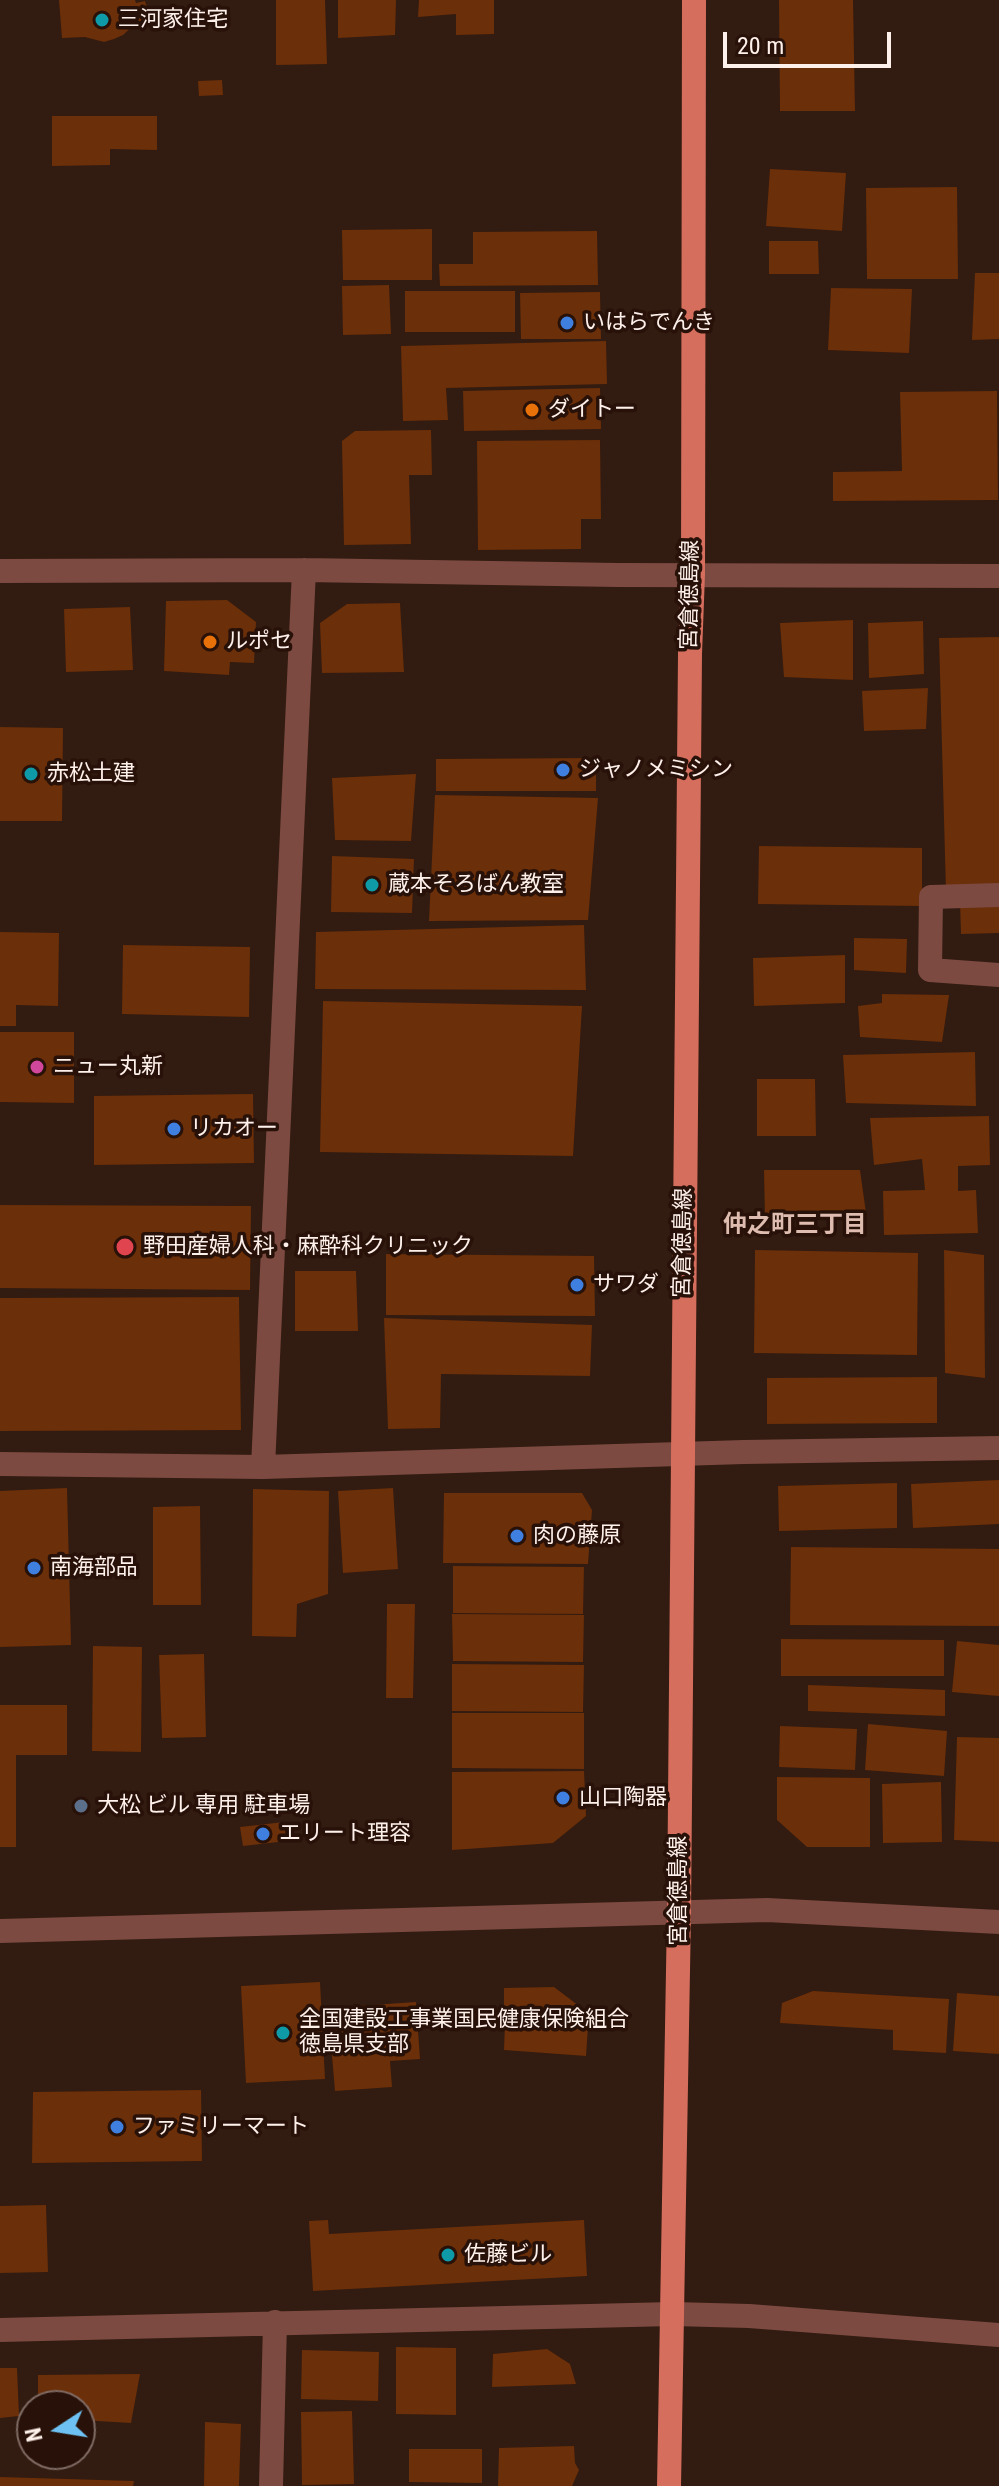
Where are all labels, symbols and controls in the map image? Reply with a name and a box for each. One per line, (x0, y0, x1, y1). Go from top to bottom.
place label: 三河家住宅 (118, 7, 228, 33)
marker: 三河家住宅 (93, 11, 111, 29)
scale bar (727, 16, 895, 66)
text: 20 m (737, 32, 784, 60)
place label: いはらでんき (583, 310, 715, 336)
marker: いはらでんき (558, 314, 576, 332)
place label: ダイトー (548, 397, 636, 423)
marker: ダイトー (523, 401, 541, 419)
street label: 宮倉徳島線 (677, 540, 705, 650)
place label: ルポセ (226, 629, 292, 655)
marker: ルポセ (201, 633, 219, 651)
place label: ジャノメミシン (579, 757, 733, 783)
place label: 赤松土建 (47, 761, 135, 787)
marker: ジャノメミシン (554, 761, 572, 779)
marker: 赤松土建 (22, 765, 40, 783)
place label: 蔵本そろばん教室 (388, 872, 564, 898)
marker: 蔵本そろばん教室 (363, 876, 381, 894)
place label: ニュー丸新 (53, 1054, 163, 1080)
marker: ニュー丸新 (28, 1058, 46, 1076)
place label: リカオー (190, 1116, 278, 1142)
marker: リカオー (165, 1120, 183, 1138)
street label: 宮倉徳島線 (670, 1188, 698, 1298)
district label: 仲之町三丁目 (723, 1212, 867, 1240)
place label: 野田産婦人科・麻酔科クリニック (143, 1234, 473, 1260)
marker: 野田産婦人科・麻酔科クリニック (114, 1236, 136, 1258)
place label: サワダ (593, 1272, 659, 1298)
marker: サワダ (568, 1276, 586, 1294)
place label: 肉の藤原 (533, 1523, 621, 1549)
marker: 肉の藤原 (508, 1527, 526, 1545)
place label: 南海部品 (50, 1555, 138, 1581)
marker: 南海部品 (25, 1559, 43, 1577)
place label: 山口陶器 (579, 1785, 667, 1811)
marker: 山口陶器 (554, 1789, 572, 1807)
place label: 大松 ビル 専用 駐車場 (97, 1793, 310, 1819)
marker: 大松 ビル 専用 駐車場 (72, 1797, 90, 1815)
place label: エリート理容 (279, 1821, 411, 1847)
marker: エリート理容 (254, 1825, 272, 1843)
street label: 宮倉徳島線 (666, 1836, 692, 1946)
place label: 全国建設工事業国民健康保険組合 徳島県支部 (299, 2007, 629, 2058)
marker: 全国建設工事業国民健康保険組合 徳島県支部 (274, 2024, 292, 2042)
place label: ファミリーマート (133, 2114, 309, 2140)
marker: ファミリーマート (108, 2118, 126, 2136)
place label: 佐藤ビル (464, 2242, 552, 2268)
marker: 佐藤ビル (439, 2246, 457, 2264)
north arrow (16, 2390, 96, 2470)
text: N (20, 2425, 48, 2444)

